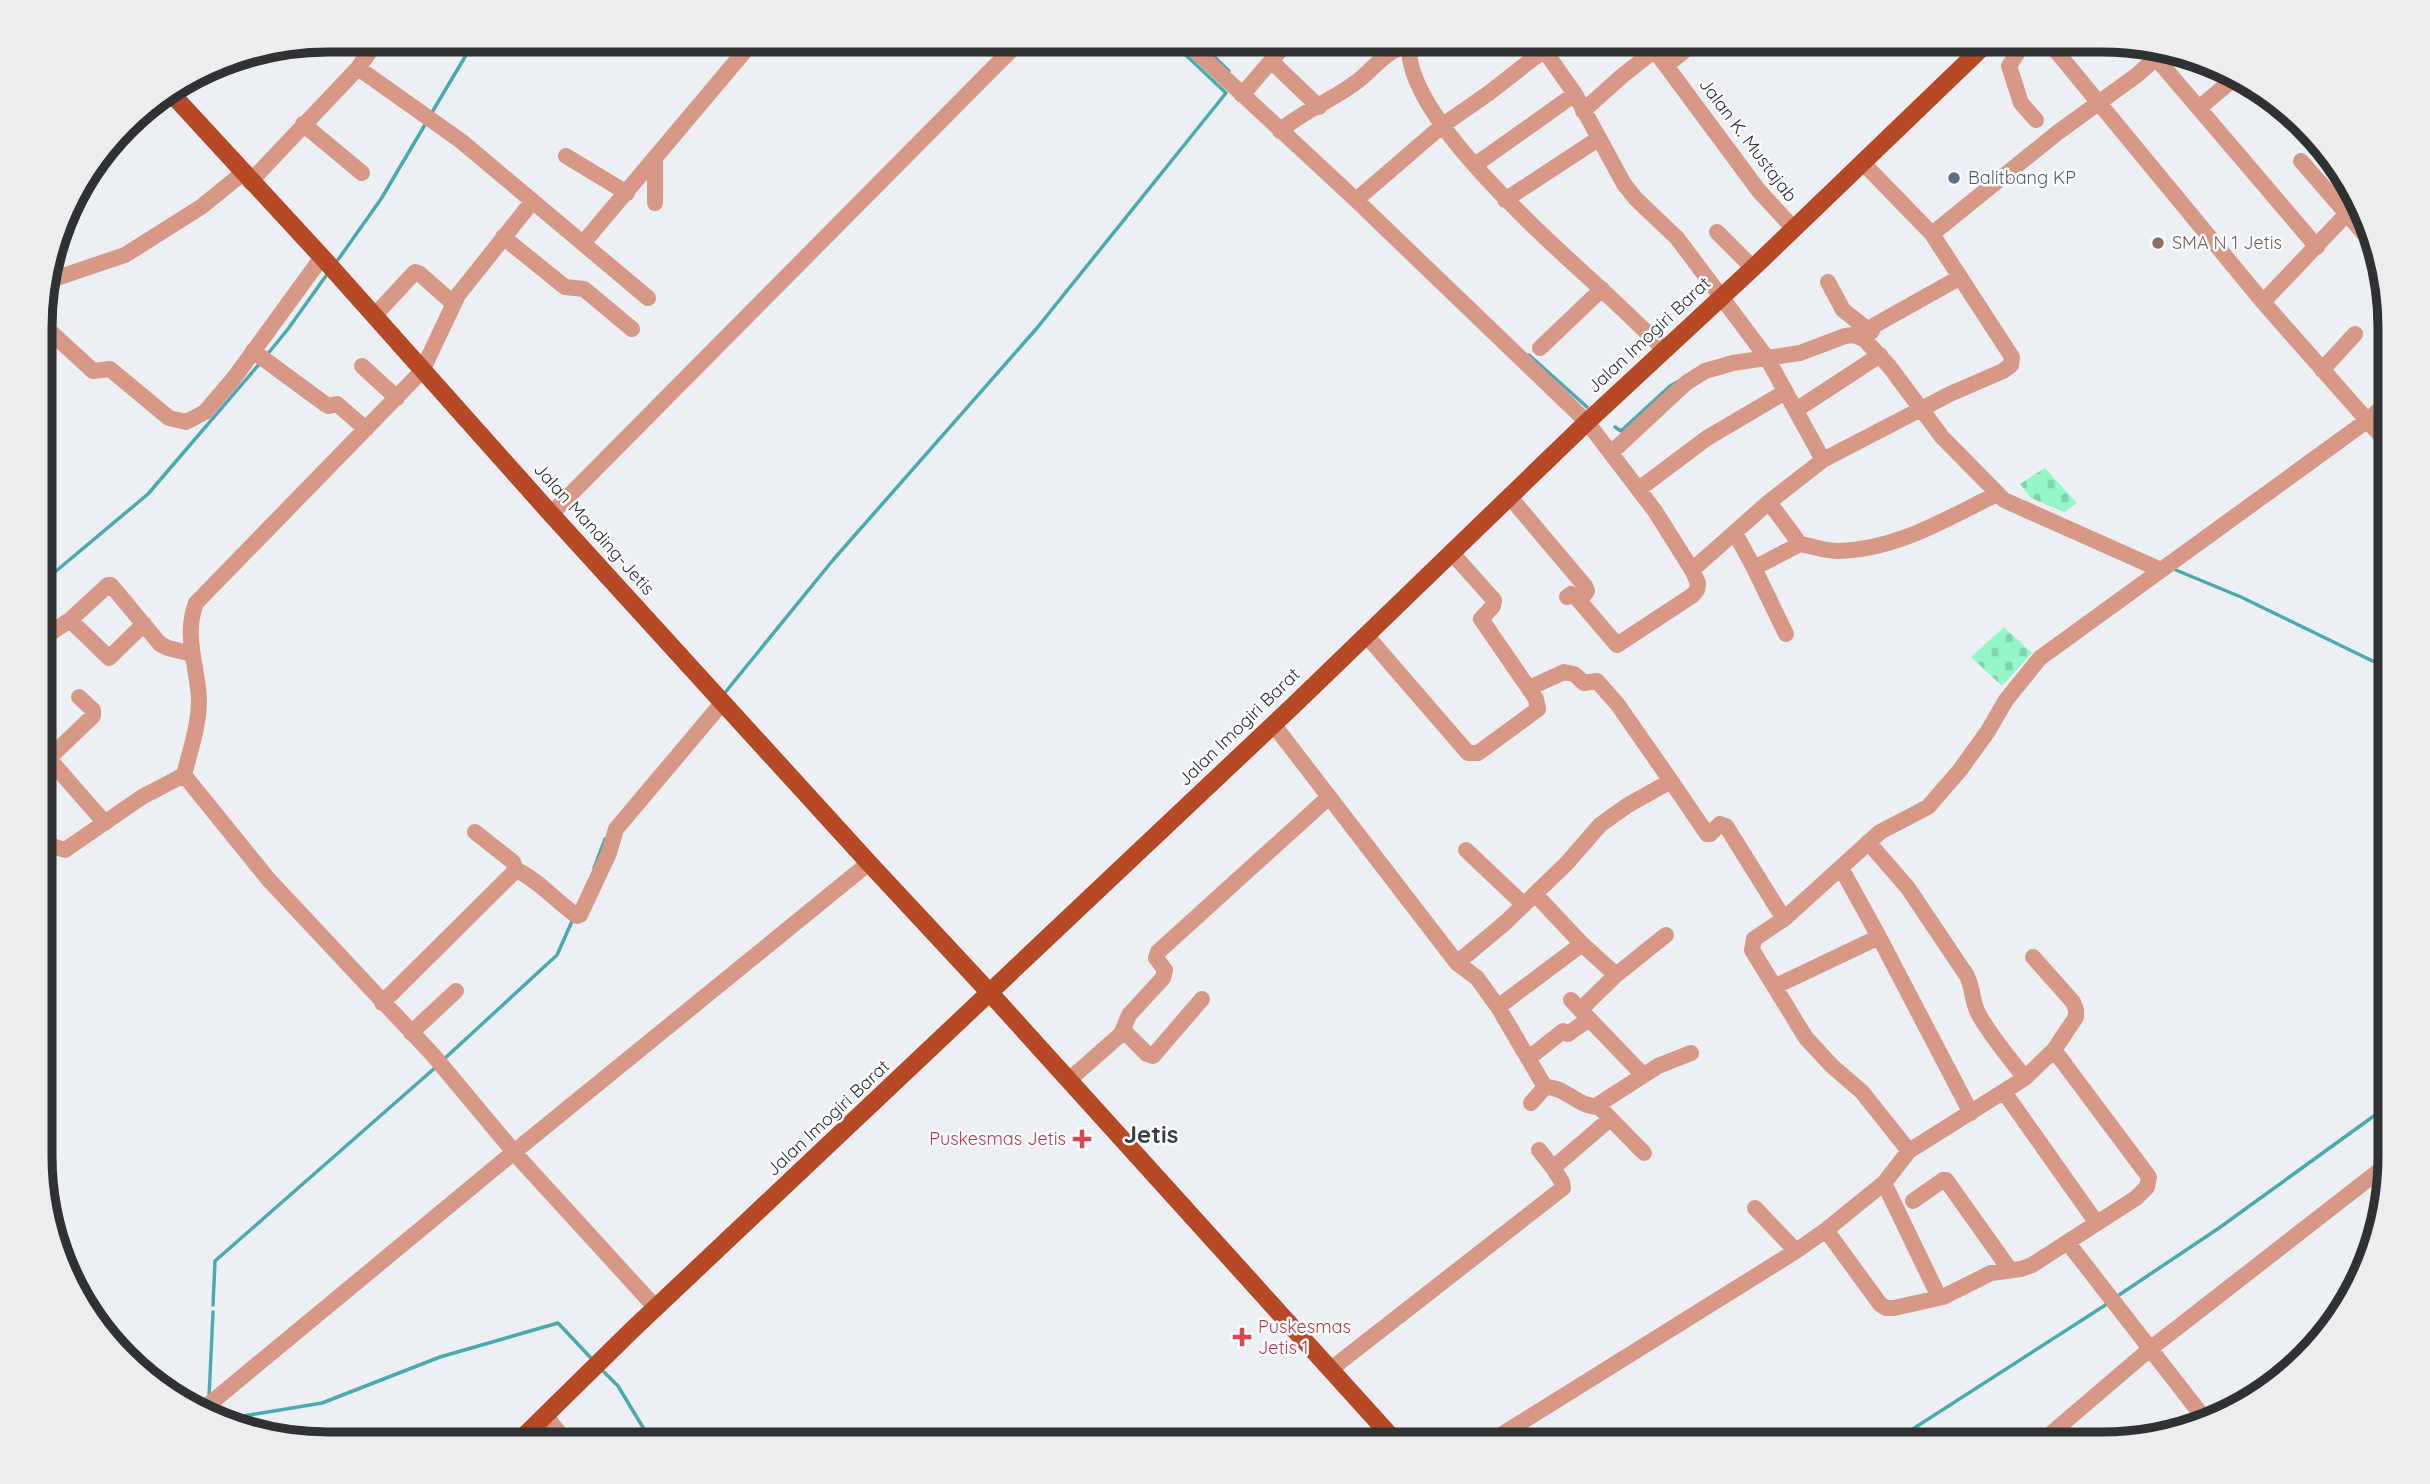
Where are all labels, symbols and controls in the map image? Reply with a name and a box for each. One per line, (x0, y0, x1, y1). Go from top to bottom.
street label: Jalan K. Mustajab (1694, 73, 1803, 206)
place label: Balitbang KP (1968, 166, 2076, 189)
marker: Balitbang KP (1946, 170, 1962, 186)
place label: SMA N 1 Jetis (2172, 231, 2282, 254)
marker: SMA N 1 Jetis (2150, 235, 2166, 251)
street label: Jalan Imogiri Barat (1582, 271, 1715, 398)
street label: Jalan Manding-Jetis (529, 458, 660, 600)
street label: Jalan Imogiri Barat (1173, 663, 1304, 791)
street label: Jalan Imogiri Barat (761, 1054, 894, 1181)
district label: Jetis (1124, 1119, 1178, 1149)
place label: Puskesmas Jetis (929, 1127, 1066, 1150)
marker: Puskesmas Jetis (1072, 1129, 1092, 1149)
place label: Puskesmas Jetis 1 (1258, 1315, 1351, 1359)
marker: Puskesmas Jetis 1 (1232, 1327, 1252, 1347)

